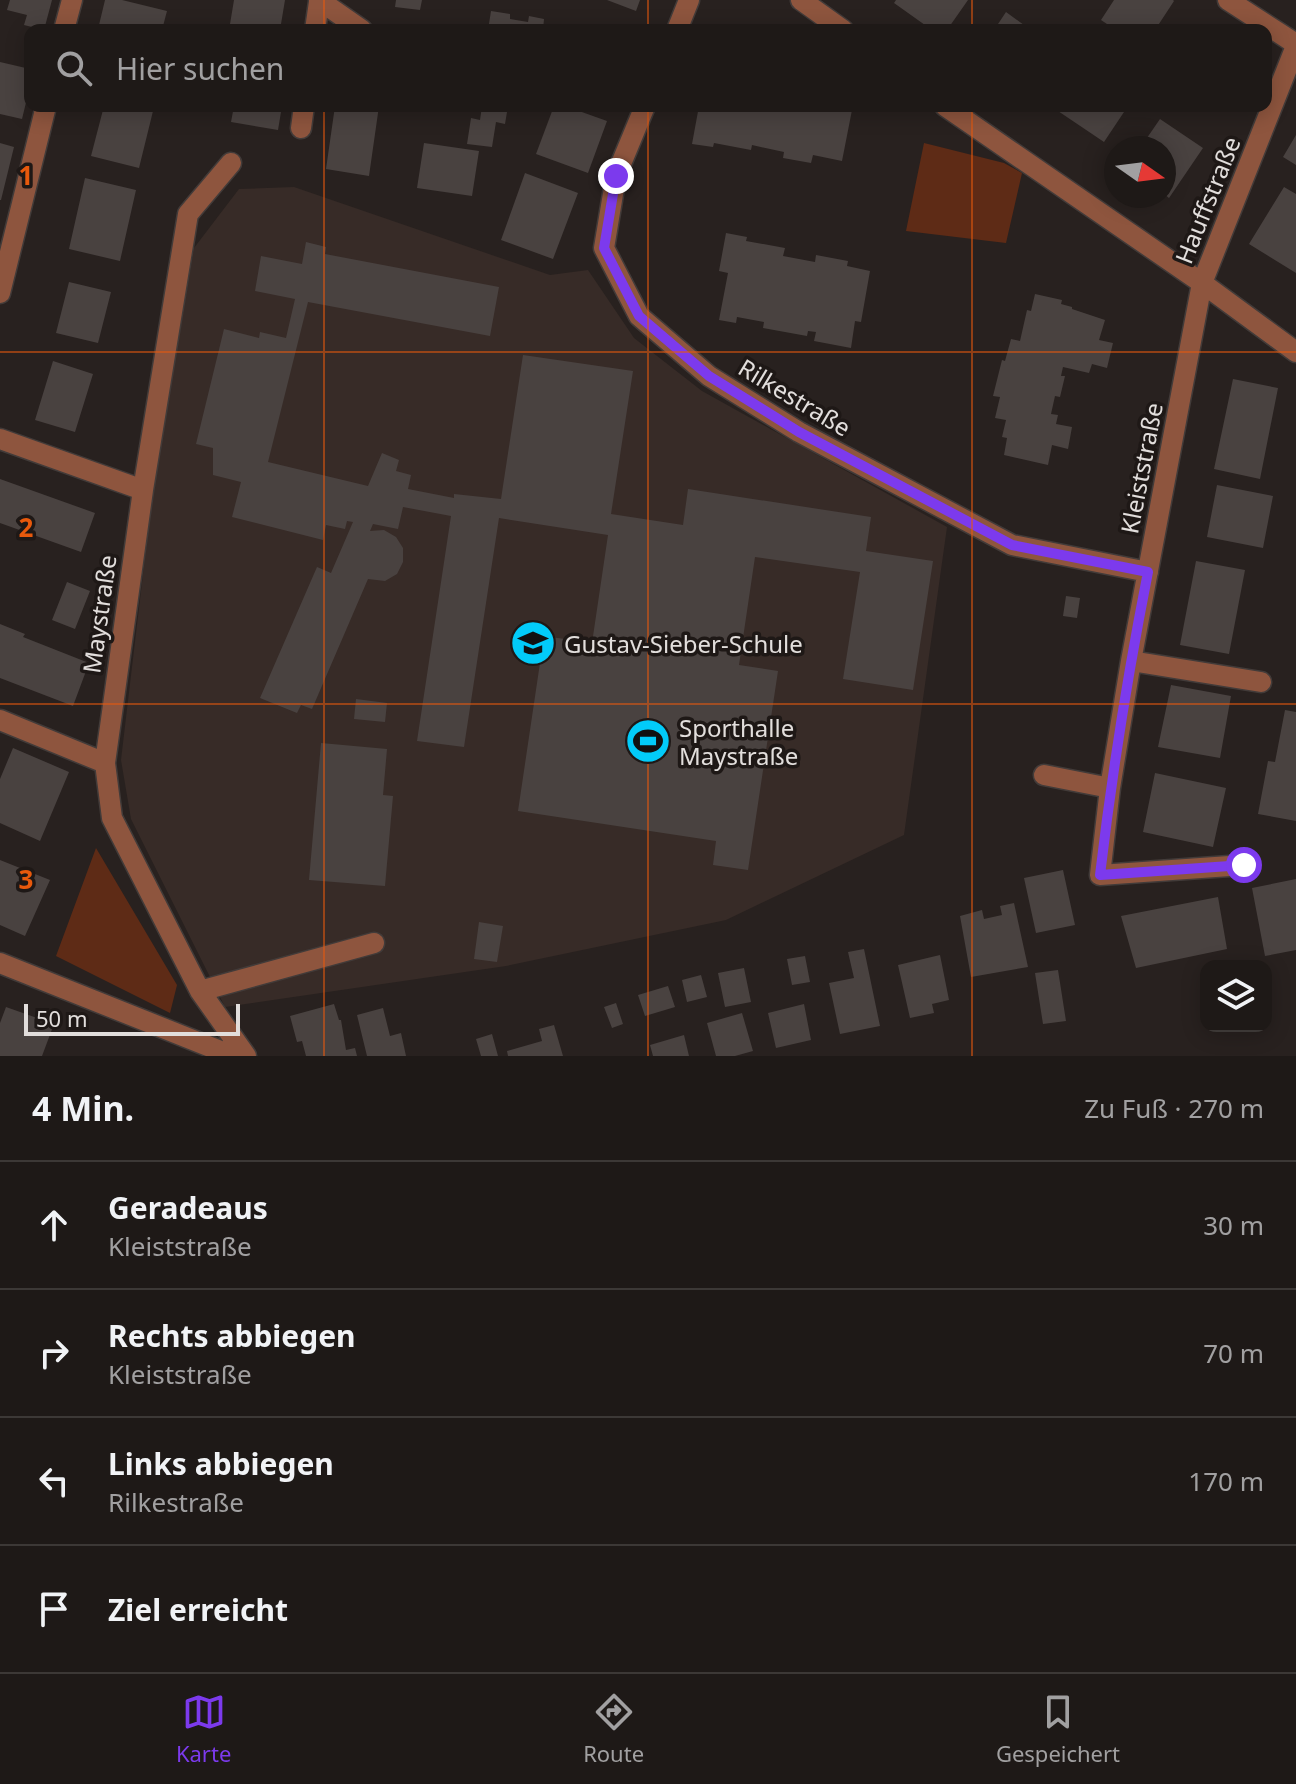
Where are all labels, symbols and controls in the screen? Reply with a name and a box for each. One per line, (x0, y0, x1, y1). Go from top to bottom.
search box (24, 24, 1272, 112)
icon: search (52, 46, 96, 90)
text: Hier suchen (116, 48, 284, 89)
street label: Hauffstraße (1167, 132, 1247, 268)
north arrow (1104, 136, 1176, 208)
text: 1 (19, 157, 33, 193)
route end (598, 158, 634, 194)
street label: Rilkestraße (733, 351, 857, 443)
street label: Kleiststraße (1112, 400, 1170, 536)
text: 2 (19, 509, 34, 545)
street label: Maystraße (74, 553, 124, 675)
school or university icon: Gustav-Sieber-Schule (509, 619, 557, 667)
place label: Gustav-Sieber-Schule (564, 627, 803, 660)
place label: Sporthalle Maystraße (679, 711, 798, 772)
sports icon: Sporthalle Maystraße (624, 717, 672, 765)
route start (1226, 847, 1262, 883)
text: 3 (19, 861, 33, 897)
map controls (1200, 960, 1272, 1032)
button: layers (1200, 960, 1272, 1032)
scale bar (24, 1000, 240, 1036)
text: 50 m (36, 1003, 87, 1033)
text: 4 Min. (32, 1085, 134, 1131)
text: Zu Fuß · 270 m (1084, 1090, 1264, 1126)
text: Geradeaus (108, 1187, 268, 1228)
icon: ahead (32, 1203, 76, 1247)
text: 30 m (1203, 1207, 1264, 1243)
text: Kleiststraße (108, 1228, 252, 1264)
text: Rechts abbiegen (108, 1315, 356, 1356)
icon: right (32, 1331, 76, 1375)
text: 70 m (1203, 1335, 1264, 1371)
text: Kleiststraße (108, 1356, 252, 1392)
text: Links abbiegen (108, 1443, 334, 1484)
icon: left (32, 1459, 76, 1503)
text: 170 m (1188, 1463, 1264, 1499)
text: Rilkestraße (108, 1484, 244, 1520)
icon: arrive (32, 1587, 76, 1631)
text: Ziel erreicht (108, 1589, 288, 1630)
tab: Karte (176, 1690, 231, 1768)
tab: Route (583, 1690, 644, 1768)
tab: Gespeichert (996, 1690, 1120, 1768)

